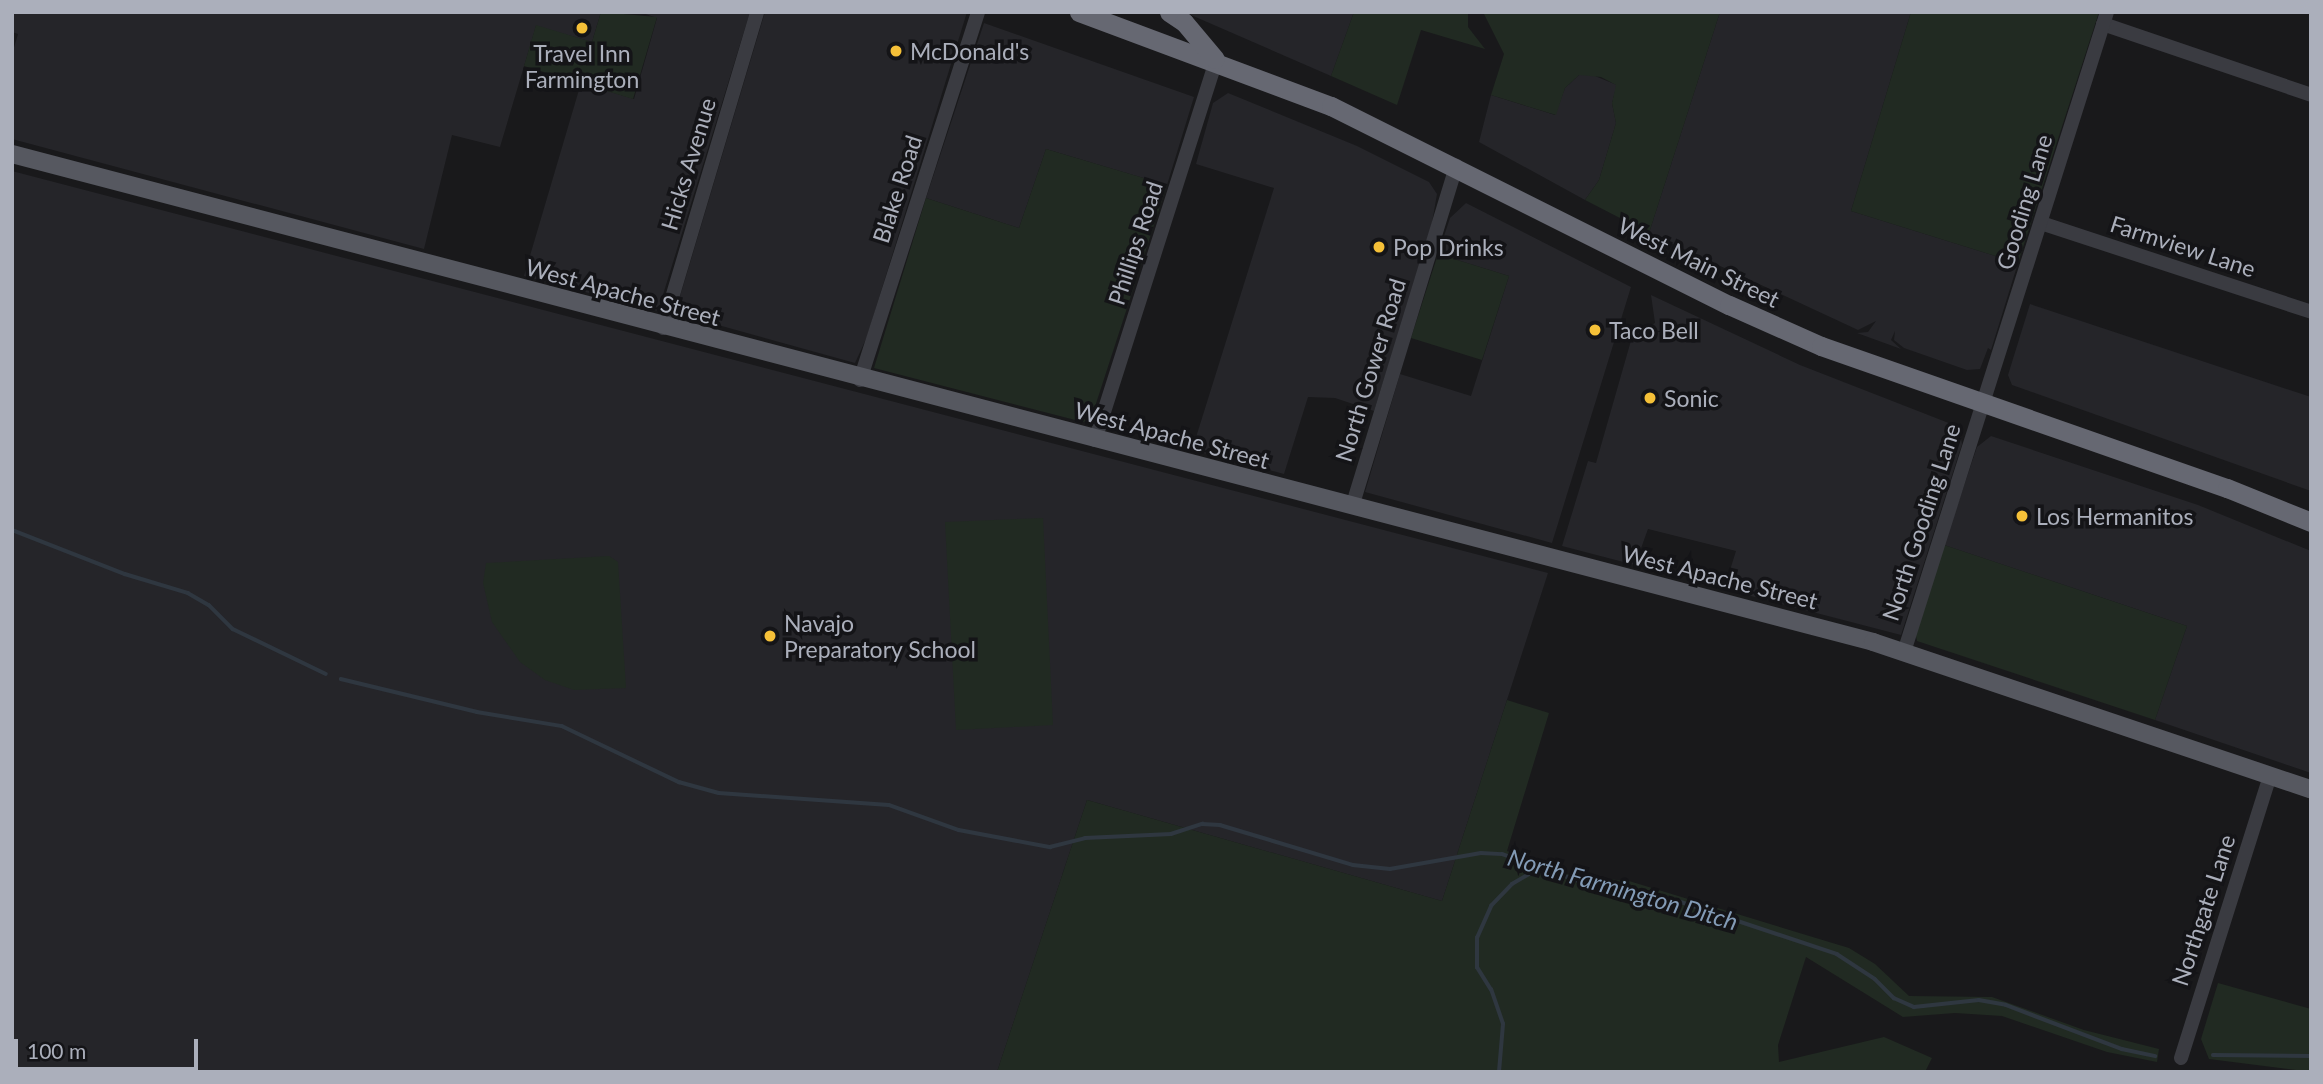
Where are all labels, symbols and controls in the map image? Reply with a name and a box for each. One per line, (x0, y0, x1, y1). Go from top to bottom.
marker: Travel Inn Farmington (574, 20, 590, 36)
place label: McDonald's (910, 37, 1029, 65)
place label: Travel Inn Farmington (525, 39, 639, 93)
marker: McDonald's (888, 43, 904, 59)
street label: Hicks Avenue (655, 94, 721, 234)
street label: Gooding Lane (1990, 131, 2058, 273)
street label: Blake Road (867, 132, 927, 246)
street label: Phillips Road (1102, 178, 1168, 308)
street label: Farmview Lane (2107, 209, 2259, 283)
street label: West Main Street (1614, 211, 1784, 313)
place label: Pop Drinks (1393, 233, 1504, 261)
marker: Pop Drinks (1371, 239, 1387, 255)
street label: West Apache Street (522, 253, 724, 331)
street label: North Gower Road (1329, 275, 1411, 465)
place label: Taco Bell (1609, 316, 1699, 344)
marker: Taco Bell (1587, 322, 1603, 338)
place label: Sonic (1664, 384, 1719, 412)
marker: Sonic (1642, 390, 1658, 406)
street label: West Apache Street (1071, 396, 1273, 474)
street label: North Gooding Lane (1876, 420, 1966, 624)
place label: Los Hermanitos (2036, 502, 2193, 530)
marker: Los Hermanitos (2014, 508, 2030, 524)
street label: West Apache Street (1619, 539, 1821, 615)
place label: Navajo Preparatory School (784, 609, 977, 663)
marker: Navajo Preparatory School (762, 628, 778, 644)
street label: Northgate Lane (2166, 831, 2240, 989)
water label: North Farmington Ditch (1505, 842, 1741, 936)
scale bar (18, 1024, 201, 1068)
text: 100 m (27, 1038, 86, 1063)

